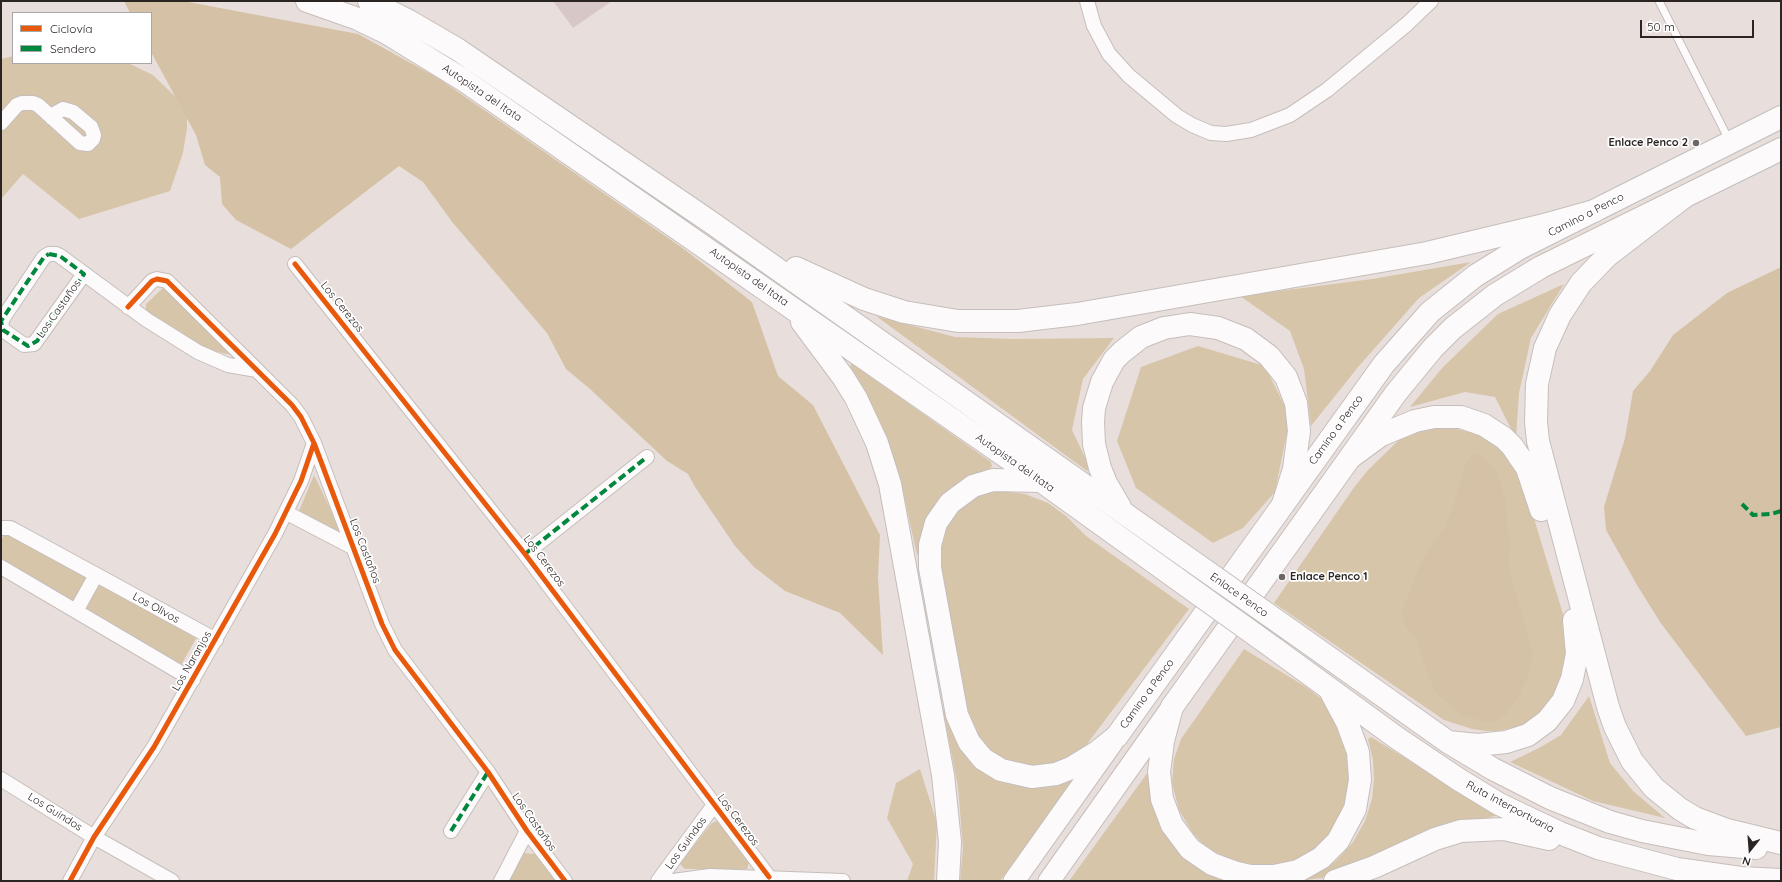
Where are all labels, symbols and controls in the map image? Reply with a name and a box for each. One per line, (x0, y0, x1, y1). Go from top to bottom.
legend (12, 12, 152, 64)
scale bar (1642, 12, 1756, 38)
text: 50 m (1647, 19, 1675, 34)
text: Ciclovía (50, 21, 93, 36)
text: Sendero (50, 41, 96, 56)
street label: Autopista del Itata (440, 61, 524, 125)
place label: Enlace Penco 2 (1608, 136, 1688, 150)
marker: Enlace Penco 2 (1691, 138, 1701, 148)
street label: Camino a Penco (1546, 190, 1626, 240)
street label: Autopista del Itata (707, 245, 791, 309)
street label: Los Castaños (34, 277, 84, 341)
street label: Los Cerezos (318, 279, 366, 335)
street label: Camino a Penco (1306, 392, 1366, 468)
street label: Autopista del Itata (973, 431, 1057, 495)
street label: Los Castaños (347, 517, 383, 585)
street label: Los Cerezos (520, 533, 568, 589)
street label: Enlace Penco (1207, 570, 1271, 620)
place label: Enlace Penco 1 (1290, 570, 1368, 584)
marker: Enlace Penco 1 (1277, 572, 1287, 582)
street label: Los Olivos (130, 590, 182, 626)
street label: Los Naranjos (169, 629, 215, 693)
street label: Camino a Penco (1117, 656, 1177, 732)
street label: Ruta Interportuaria (1464, 778, 1556, 836)
street label: Los Guindos (25, 790, 85, 834)
street label: Los Castaños (509, 790, 559, 854)
street label: Los Cerezos (714, 792, 762, 848)
street label: Los Guindos (663, 814, 709, 872)
north arrow (1730, 830, 1770, 870)
text: N (1741, 854, 1752, 869)

